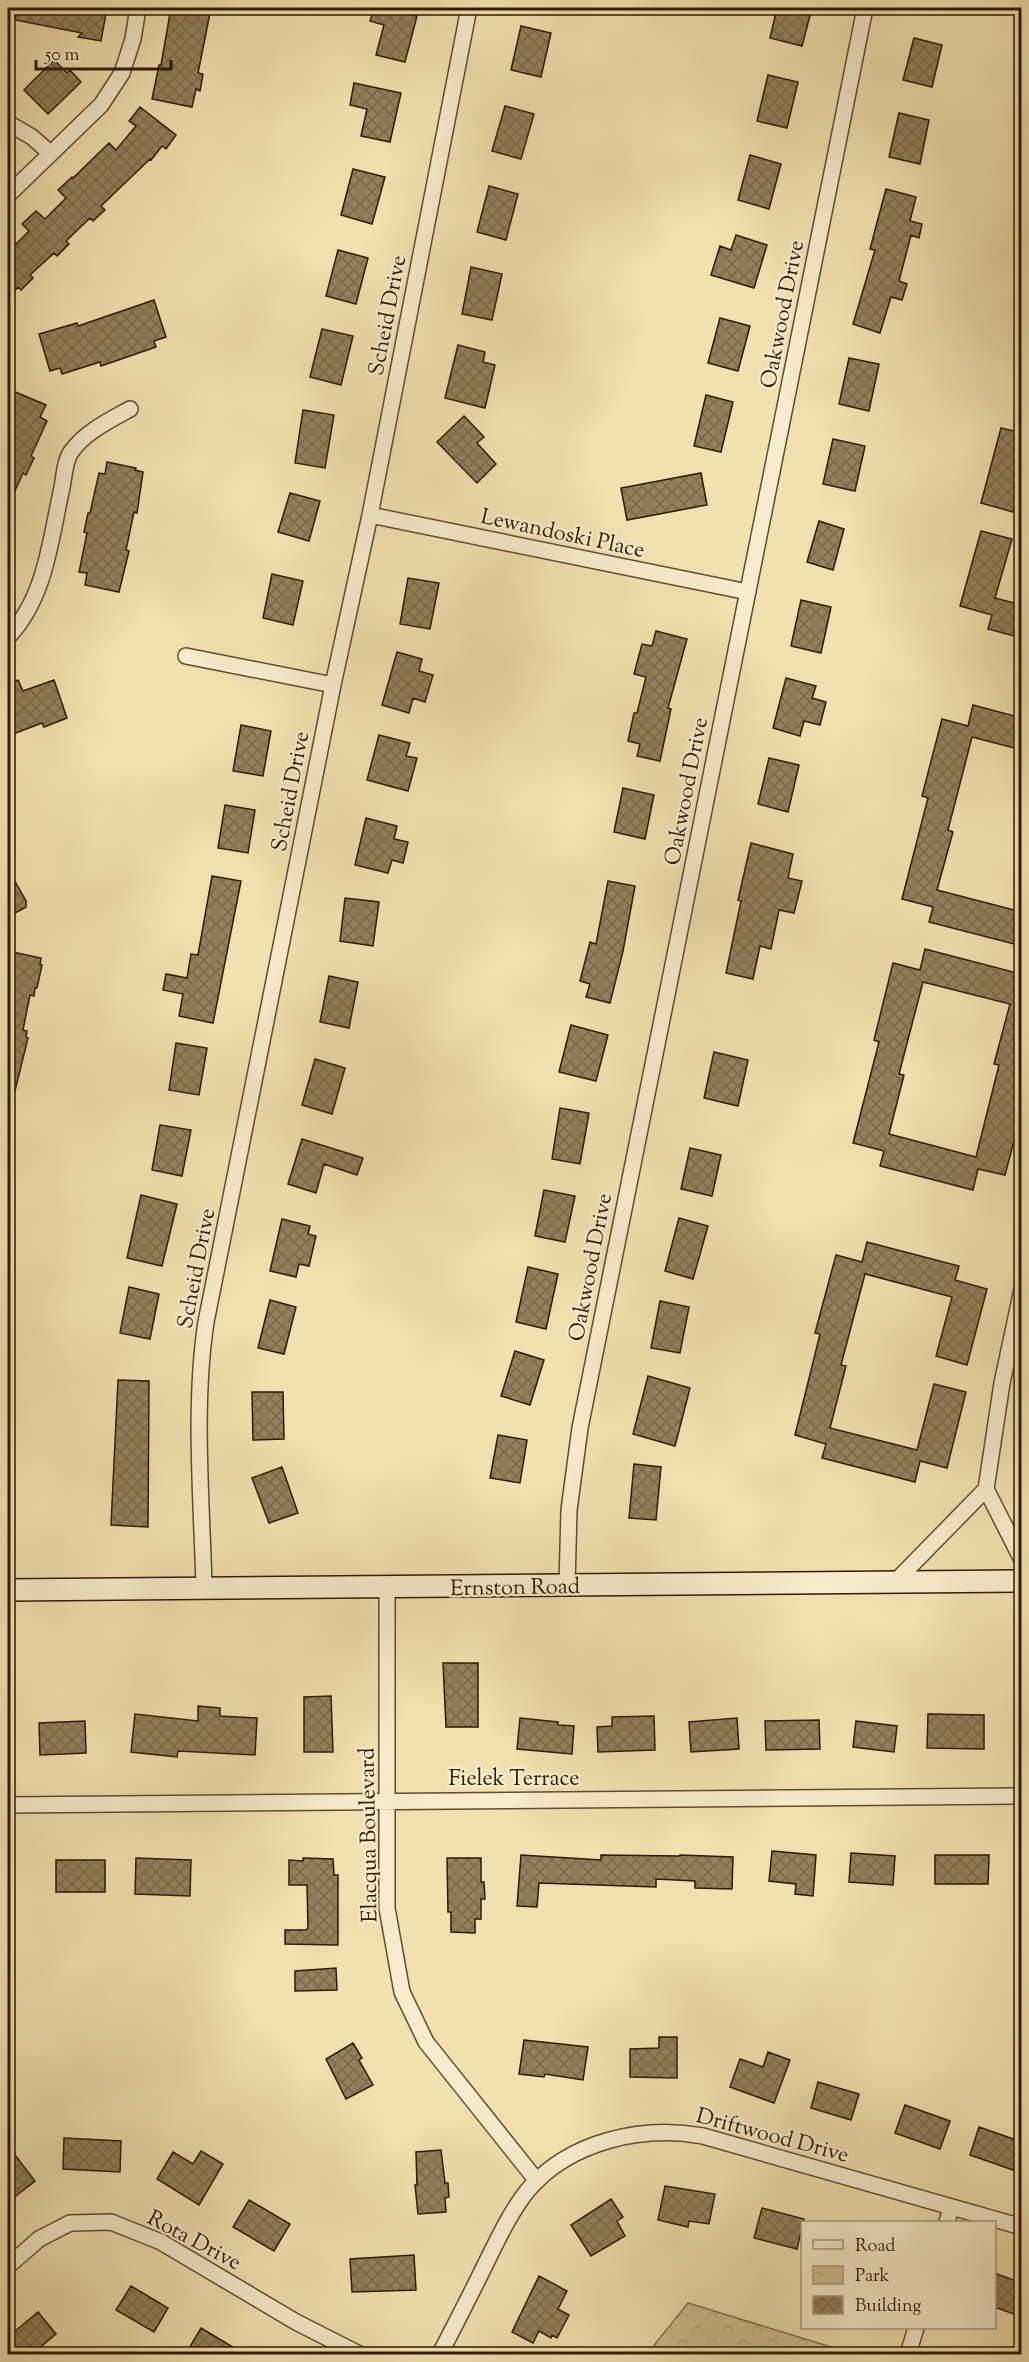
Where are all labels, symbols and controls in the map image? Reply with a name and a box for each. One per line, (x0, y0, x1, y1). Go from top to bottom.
scale bar (36, 33, 171, 71)
text: 50 m (44, 43, 80, 69)
street label: Oakwood Drive (754, 238, 814, 391)
street label: Scheid Drive (362, 253, 416, 379)
street label: Lewandoski Place (477, 502, 647, 568)
street label: Oakwood Drive (658, 715, 718, 868)
street label: Scheid Drive (265, 729, 319, 855)
street label: Oakwood Drive (562, 1191, 622, 1344)
street label: Scheid Drive (171, 1206, 225, 1332)
street label: Ernston Road (450, 1572, 580, 1606)
street label: Elacqua Boulevard (352, 1747, 388, 1923)
street label: Fielek Terrace (448, 1764, 580, 1796)
street label: Driftwood Drive (692, 2101, 852, 2173)
street label: Rota Drive (141, 2203, 246, 2280)
legend (801, 2221, 996, 2329)
text: Road (855, 2234, 895, 2260)
text: Park (855, 2264, 890, 2290)
text: Building (855, 2294, 921, 2320)

